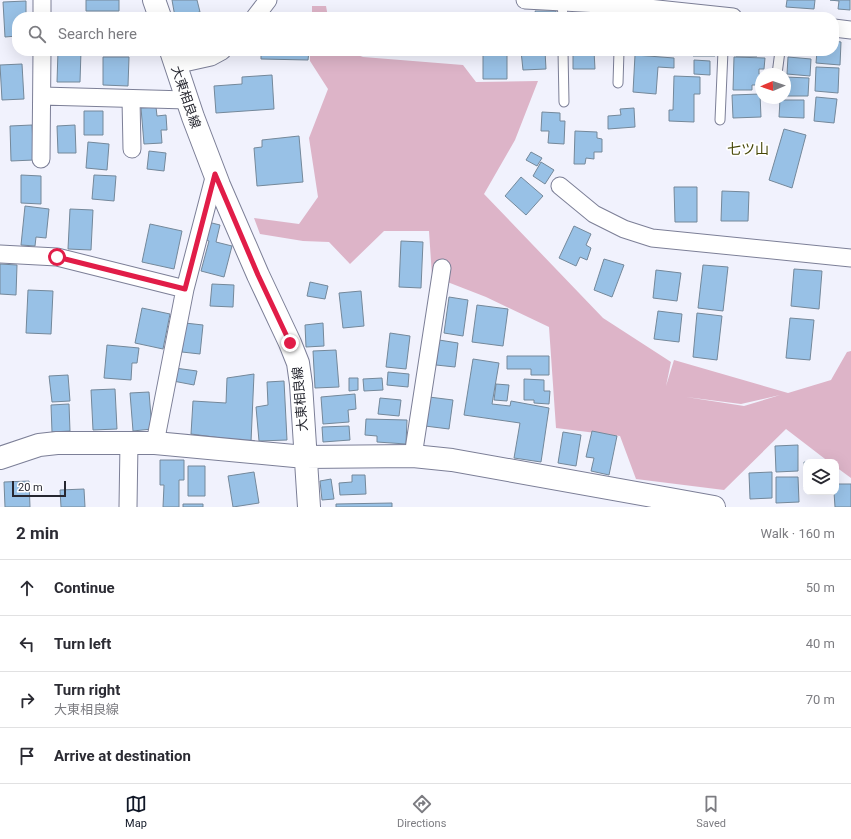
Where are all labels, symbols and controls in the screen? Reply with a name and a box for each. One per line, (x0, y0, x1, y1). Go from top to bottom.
search box (12, 12, 839, 56)
icon: search (26, 23, 48, 45)
text: Search here (58, 25, 137, 43)
street label: 大東相良線 (168, 64, 204, 130)
north arrow (755, 68, 791, 104)
district label: 七ツ山 (727, 141, 769, 157)
route start (48, 248, 66, 266)
route end (281, 334, 299, 352)
street label: 大東相良線 (290, 366, 310, 432)
map controls (803, 459, 839, 495)
button: layers (803, 459, 839, 495)
scale bar (12, 479, 66, 498)
text: 20 m (18, 481, 43, 494)
text: 2 min (16, 523, 59, 543)
text: Walk · 160 m (760, 526, 835, 541)
icon: ahead (16, 577, 38, 599)
text: Continue (54, 579, 115, 597)
text: 50 m (806, 580, 835, 595)
icon: left (16, 633, 38, 655)
text: Turn left (54, 635, 111, 653)
text: 40 m (806, 636, 835, 651)
text: Turn right (54, 681, 120, 699)
icon: right (16, 689, 38, 711)
text: 70 m (806, 692, 835, 707)
text: 大東相良線 (54, 702, 119, 717)
icon: arrive (16, 745, 38, 767)
text: Arrive at destination (54, 747, 191, 765)
tab: Map (125, 793, 147, 830)
tab: Directions (397, 793, 446, 830)
tab: Saved (696, 793, 726, 830)

